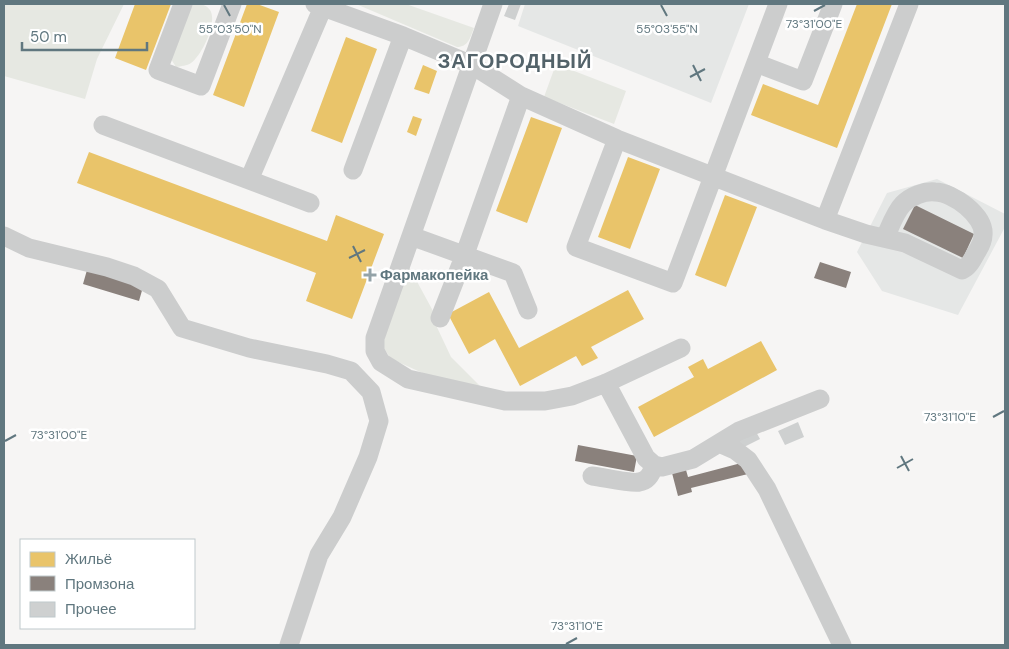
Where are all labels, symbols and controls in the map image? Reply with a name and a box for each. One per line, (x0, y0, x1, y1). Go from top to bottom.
text: 73°31'00"E (786, 16, 842, 32)
scale bar (22, 20, 148, 52)
text: 55°03'50"N (199, 21, 261, 37)
text: 55°03'55"N (636, 21, 698, 37)
text: 50 m (30, 27, 67, 47)
district label: ЗАГОРОДНЫЙ (438, 48, 592, 74)
place label: Фармакопейка (380, 265, 489, 285)
marker: Фармакопейка (364, 269, 376, 281)
text: 73°31'10"E (924, 409, 976, 425)
text: 73°31'00"E (31, 427, 87, 443)
legend (20, 539, 195, 629)
text: Жильё (65, 549, 112, 569)
text: Промзона (65, 574, 135, 594)
text: Прочее (65, 599, 117, 619)
text: 73°31'10"E (551, 618, 603, 634)

